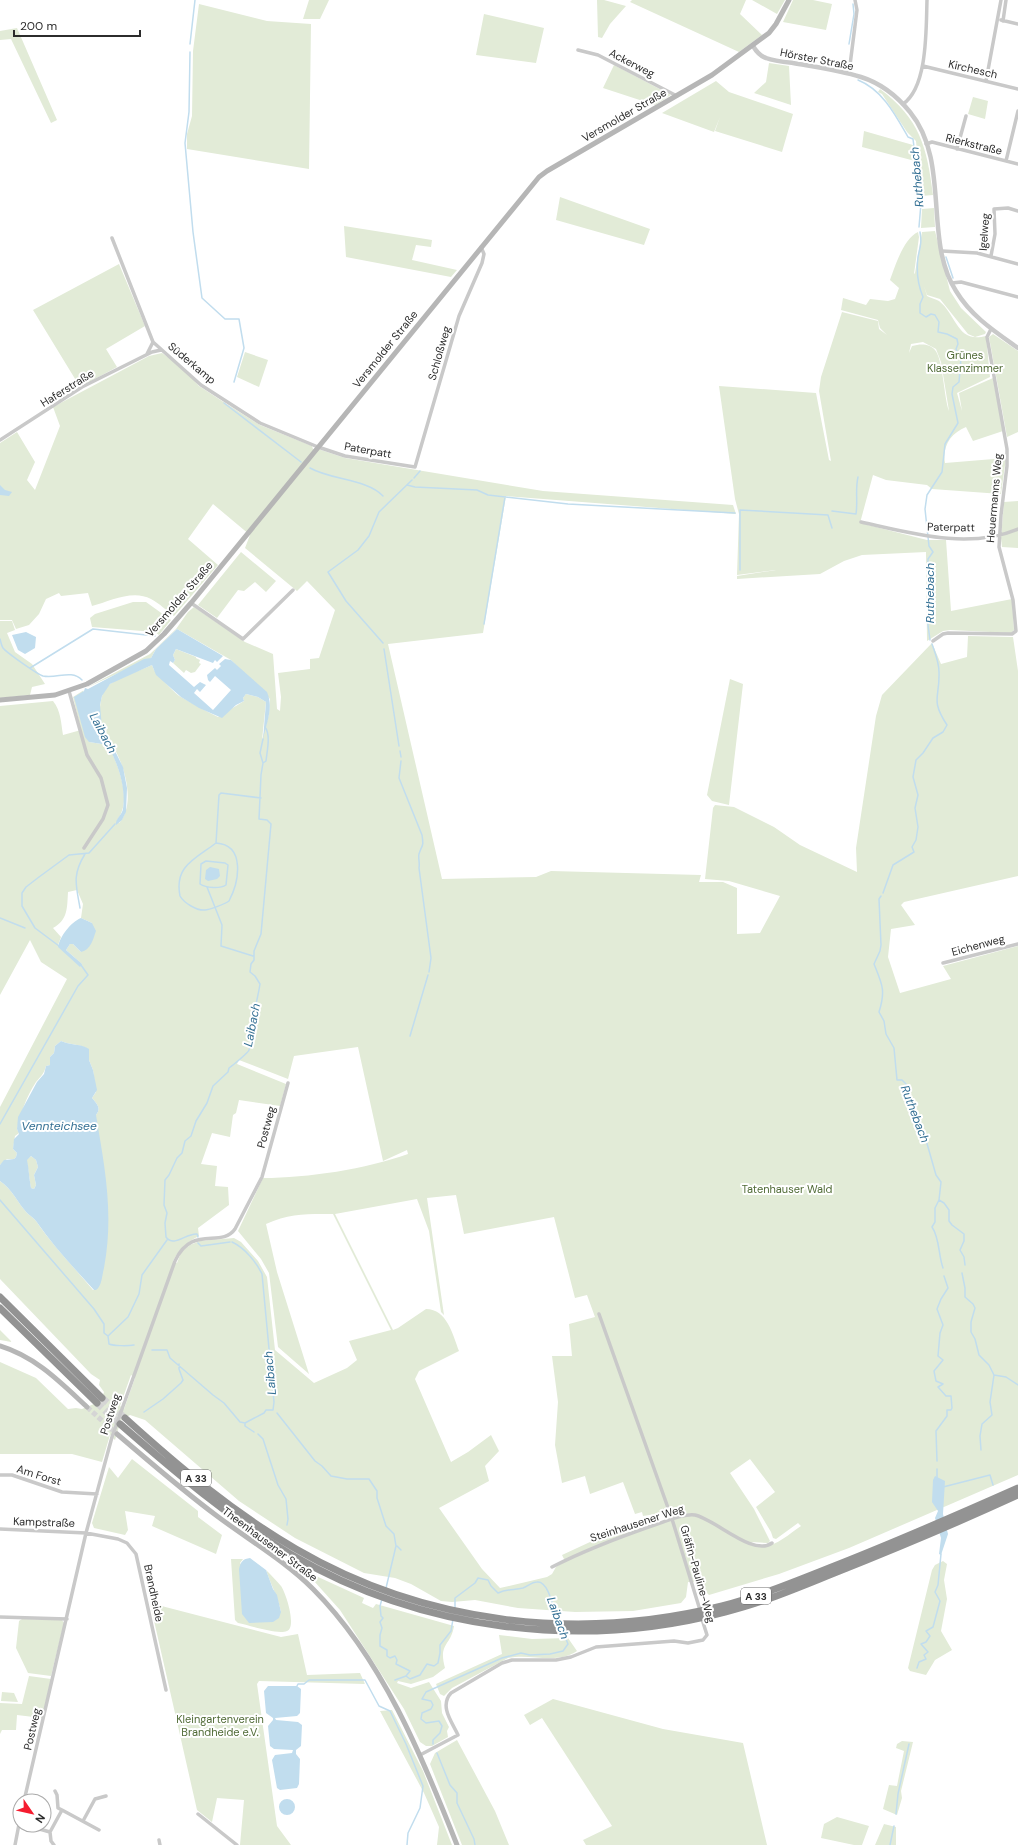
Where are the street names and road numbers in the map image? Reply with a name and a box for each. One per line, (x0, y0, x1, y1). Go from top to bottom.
street label: Hörster Straße (779, 45, 855, 73)
street label: Ackerweg (607, 46, 657, 80)
street label: Kirchesch (947, 57, 999, 81)
street label: Versmolder Straße (579, 85, 669, 145)
street label: Rierkstraße (944, 130, 1004, 158)
street label: Igelweg (976, 213, 992, 251)
street label: Versmolder Straße (350, 307, 420, 391)
street label: Schloßweg (425, 324, 453, 382)
street label: Süderkamp (165, 339, 219, 387)
street label: Haferstraße (38, 366, 96, 410)
street label: Paterpatt (343, 439, 393, 461)
street label: Heuermanns Weg (983, 453, 1005, 543)
street label: Paterpatt (927, 520, 975, 534)
street label: Versmolder Straße (142, 558, 216, 640)
street label: Eichenweg (950, 931, 1006, 959)
street label: Postweg (254, 1105, 278, 1149)
street label: Postweg (97, 1392, 123, 1436)
street label: Am Forst (15, 1462, 63, 1488)
road number: A 33 (181, 1470, 211, 1486)
street label: Steinhausener Weg (588, 1501, 686, 1545)
street label: Theenhausener Straße (220, 1504, 320, 1584)
street label: Kampstraße (13, 1514, 75, 1530)
street label: Gräfin-Pauline-Weg (677, 1524, 719, 1624)
street label: Brandheide (141, 1563, 167, 1623)
road number: A 33 (741, 1588, 771, 1604)
street label: Postweg (20, 1707, 44, 1751)

